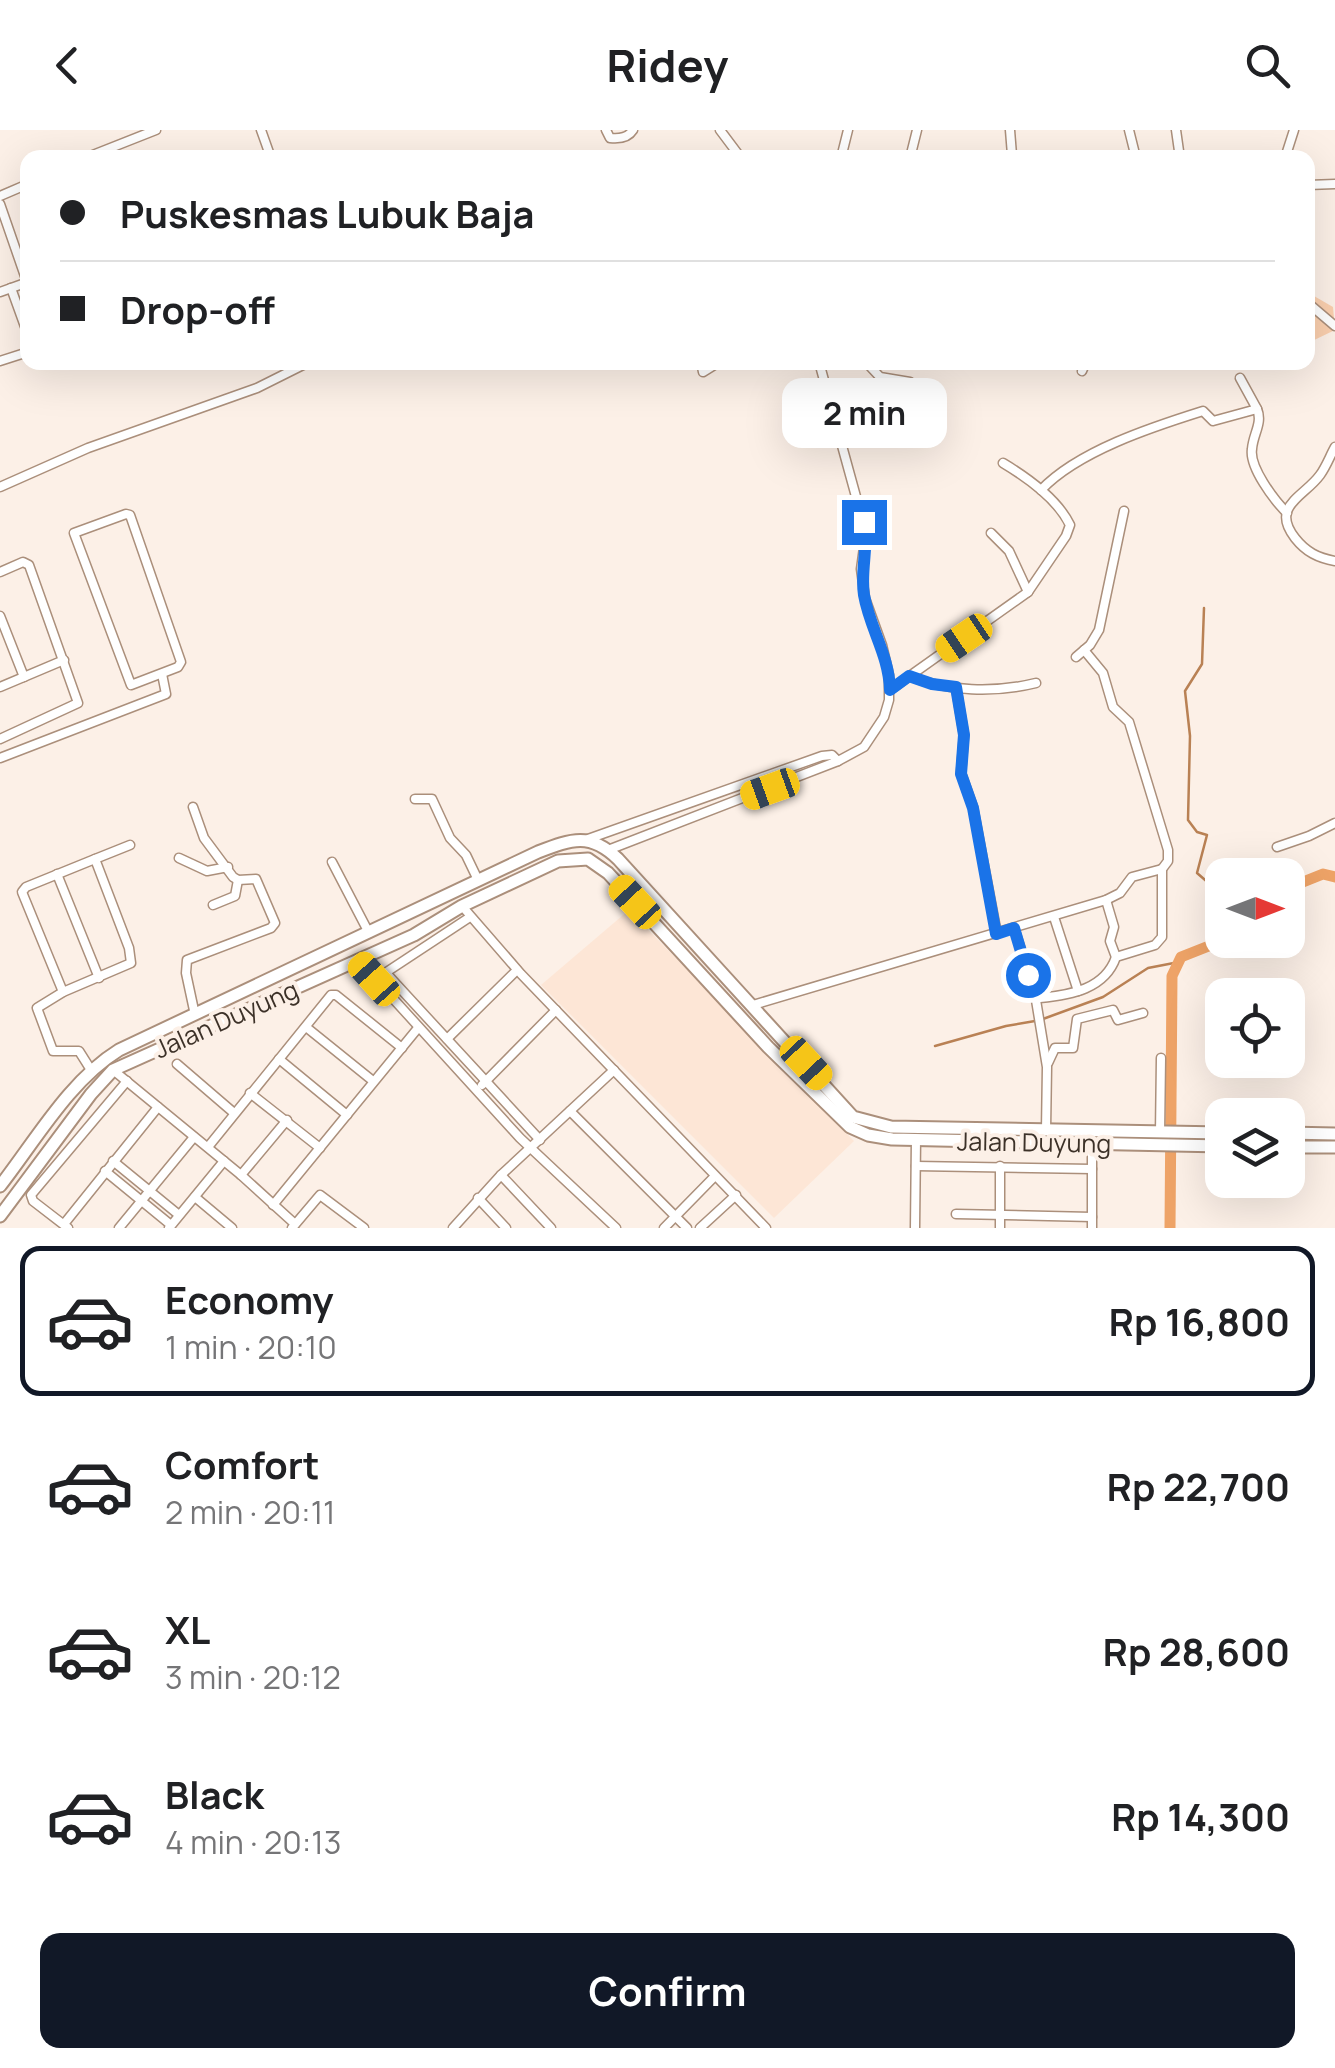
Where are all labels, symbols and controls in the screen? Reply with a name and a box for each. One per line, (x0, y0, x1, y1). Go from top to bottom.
text: Ridey (607, 34, 728, 96)
icon: back (40, 38, 95, 93)
icon: search (1240, 38, 1295, 93)
text: Puskesmas Lubuk Baja (120, 187, 534, 239)
text: Drop-off (120, 283, 275, 335)
callout: 2 min (782, 377, 946, 447)
text: 2 min (823, 391, 906, 435)
route end (842, 500, 887, 545)
car (931, 609, 997, 667)
car (737, 765, 803, 813)
north arrow (1205, 858, 1305, 958)
map controls (1205, 858, 1305, 1198)
car (604, 870, 666, 934)
car (343, 947, 405, 1011)
route start (1006, 953, 1051, 998)
street label: Jalan Duyung (148, 972, 304, 1066)
button: locate (1205, 978, 1305, 1078)
car (775, 1031, 837, 1095)
button: layers (1205, 1098, 1305, 1198)
street label: Jalan Duyung (957, 1123, 1111, 1161)
text: Economy (165, 1273, 334, 1325)
icon: car (45, 1276, 135, 1366)
text: Rp 16,800 (1109, 1295, 1290, 1347)
text: 1 min · 20:10 (165, 1325, 337, 1369)
text: Comfort (165, 1438, 319, 1490)
icon: car (45, 1441, 135, 1531)
text: Rp 22,700 (1107, 1460, 1290, 1512)
text: 2 min · 20:11 (165, 1490, 336, 1534)
text: XL (165, 1603, 210, 1655)
icon: car (45, 1606, 135, 1696)
text: Rp 28,600 (1103, 1625, 1290, 1677)
text: 3 min · 20:12 (165, 1655, 341, 1699)
text: Black (165, 1768, 264, 1820)
icon: car (45, 1771, 135, 1861)
text: Rp 14,300 (1111, 1790, 1290, 1842)
text: 4 min · 20:13 (165, 1820, 341, 1864)
button: Confirm (40, 1933, 1295, 2048)

